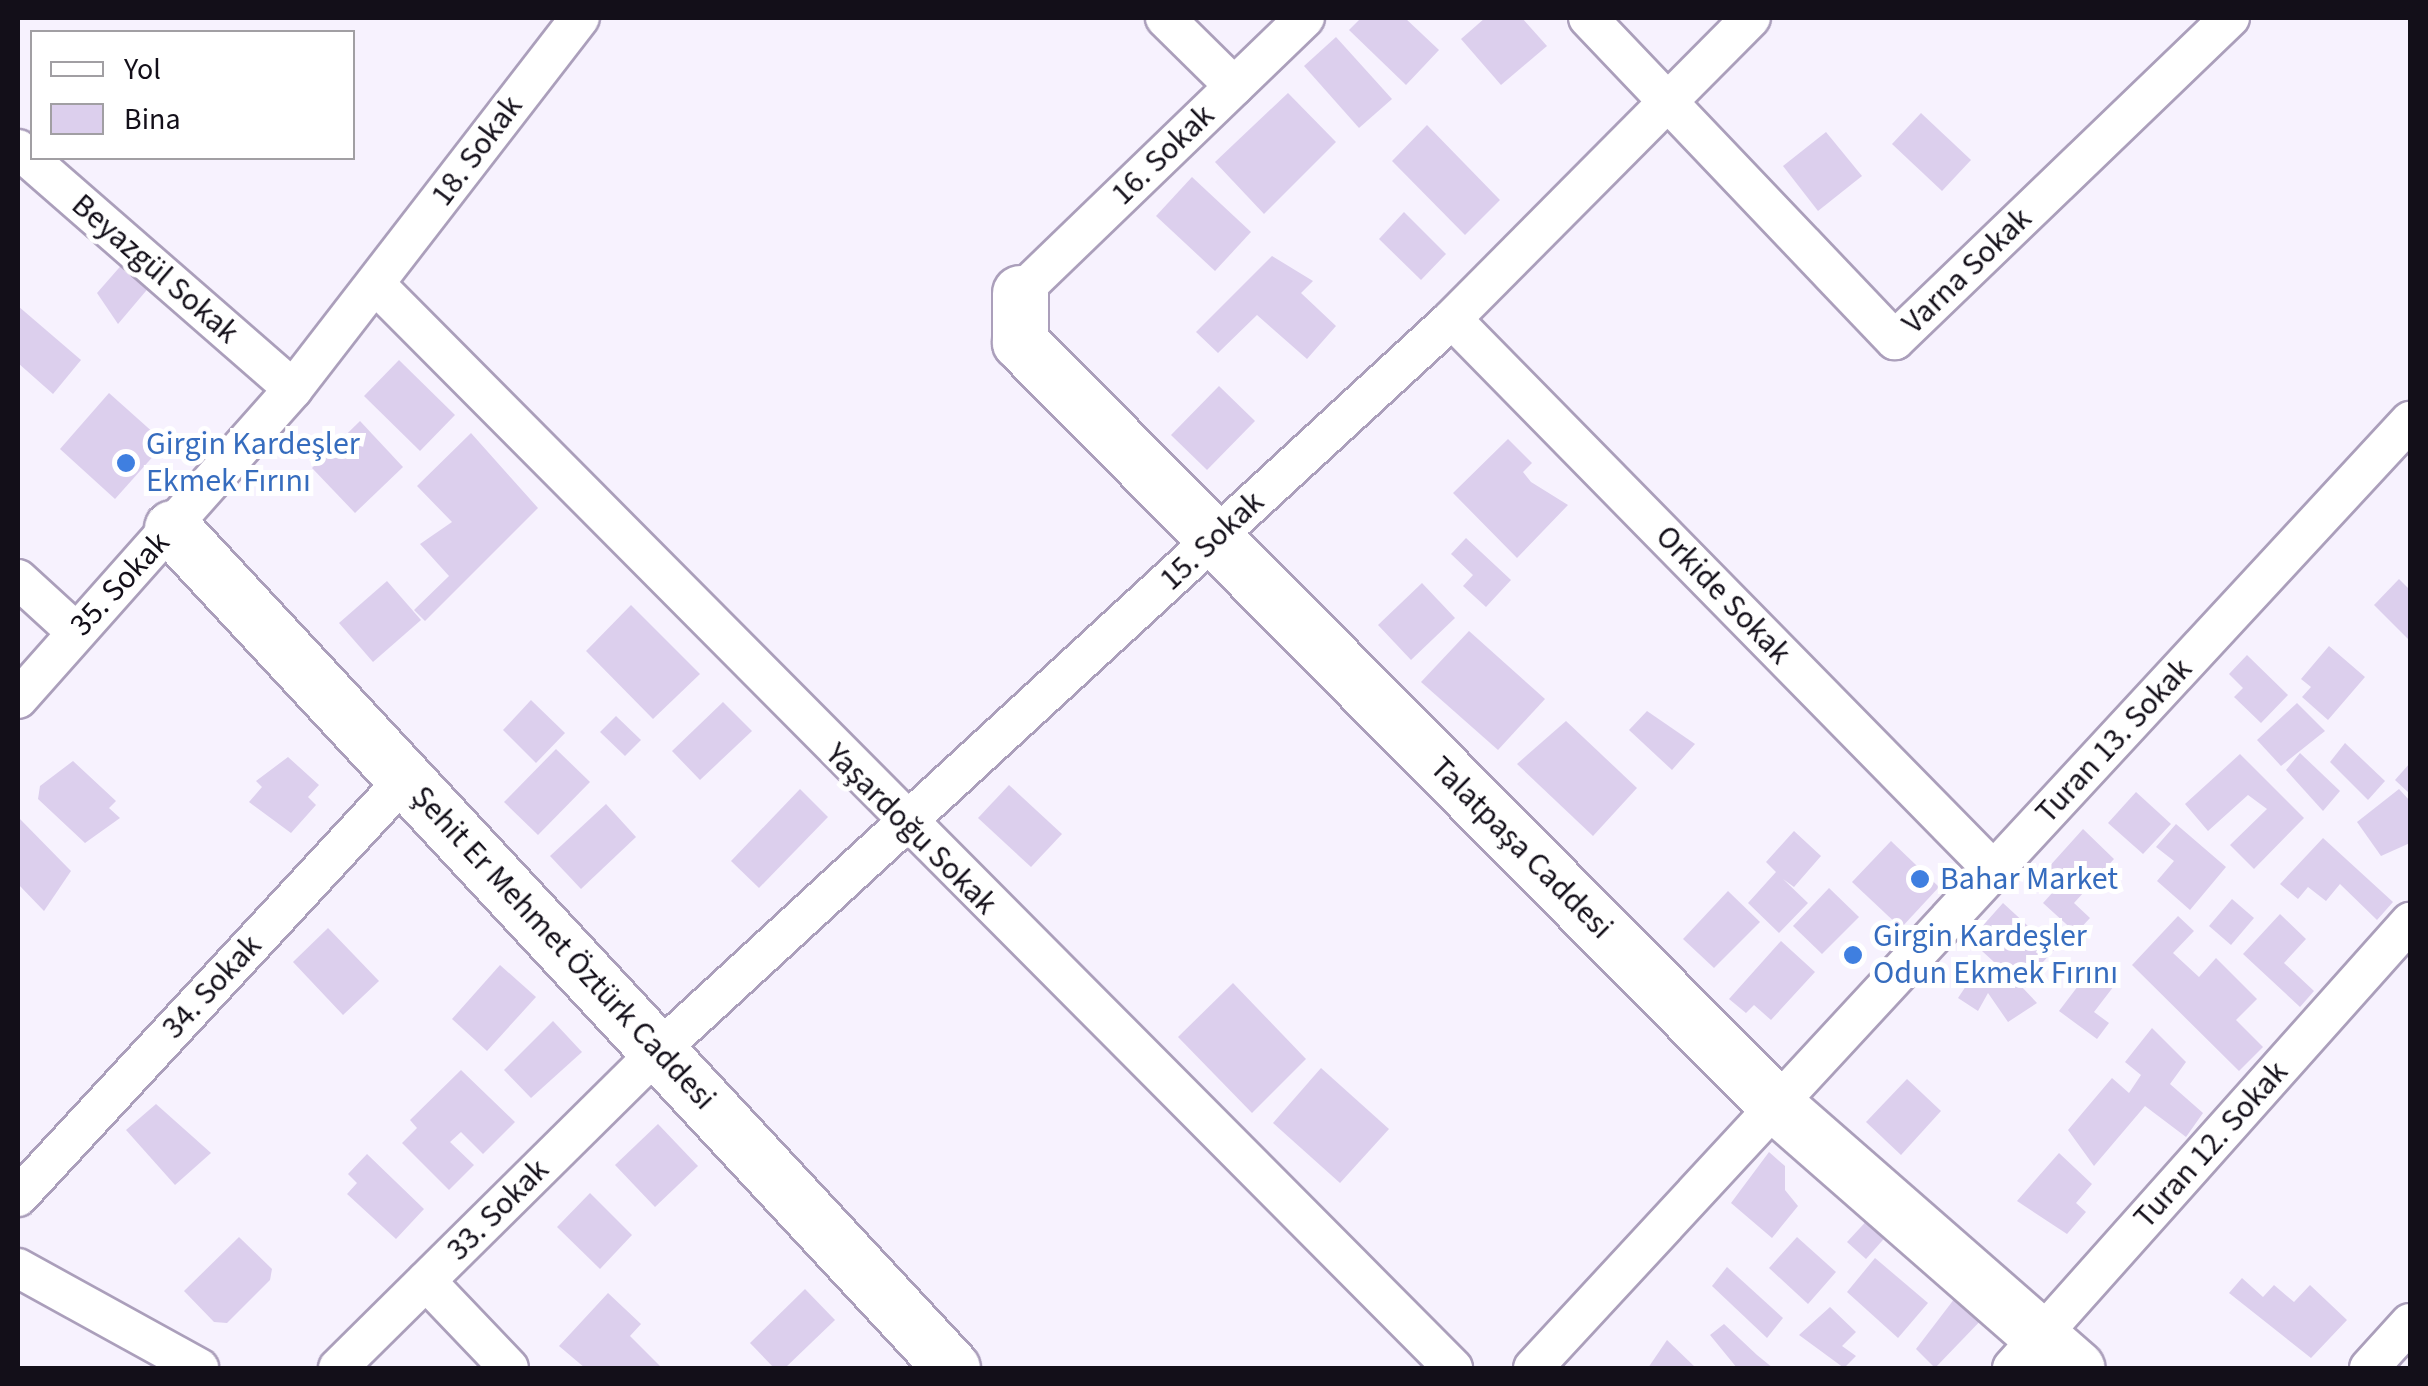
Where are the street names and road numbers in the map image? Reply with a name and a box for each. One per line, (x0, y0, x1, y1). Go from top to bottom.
street label: 18. Sokak (423, 88, 531, 214)
street label: 16. Sokak (1104, 97, 1222, 213)
street label: Beyazgül Sokak (64, 186, 246, 352)
street label: Varna Sokak (1894, 200, 2040, 342)
street label: 15. Sokak (1152, 483, 1272, 599)
street label: Orkide Sokak (1647, 518, 1799, 672)
street label: 35. Sokak (62, 524, 178, 644)
street label: Turan 13. Sokak (2028, 651, 2200, 831)
street label: Yaşardoğu Sokak (817, 735, 1005, 923)
street label: Talatpaşa Caddesi (1422, 749, 1620, 947)
street label: Şehit Er Mehmet Öztürk Caddesi (403, 778, 723, 1118)
street label: 34. Sokak (154, 927, 270, 1047)
street label: Turan 12. Sokak (2126, 1054, 2296, 1236)
street label: 33. Sokak (439, 1151, 557, 1269)

